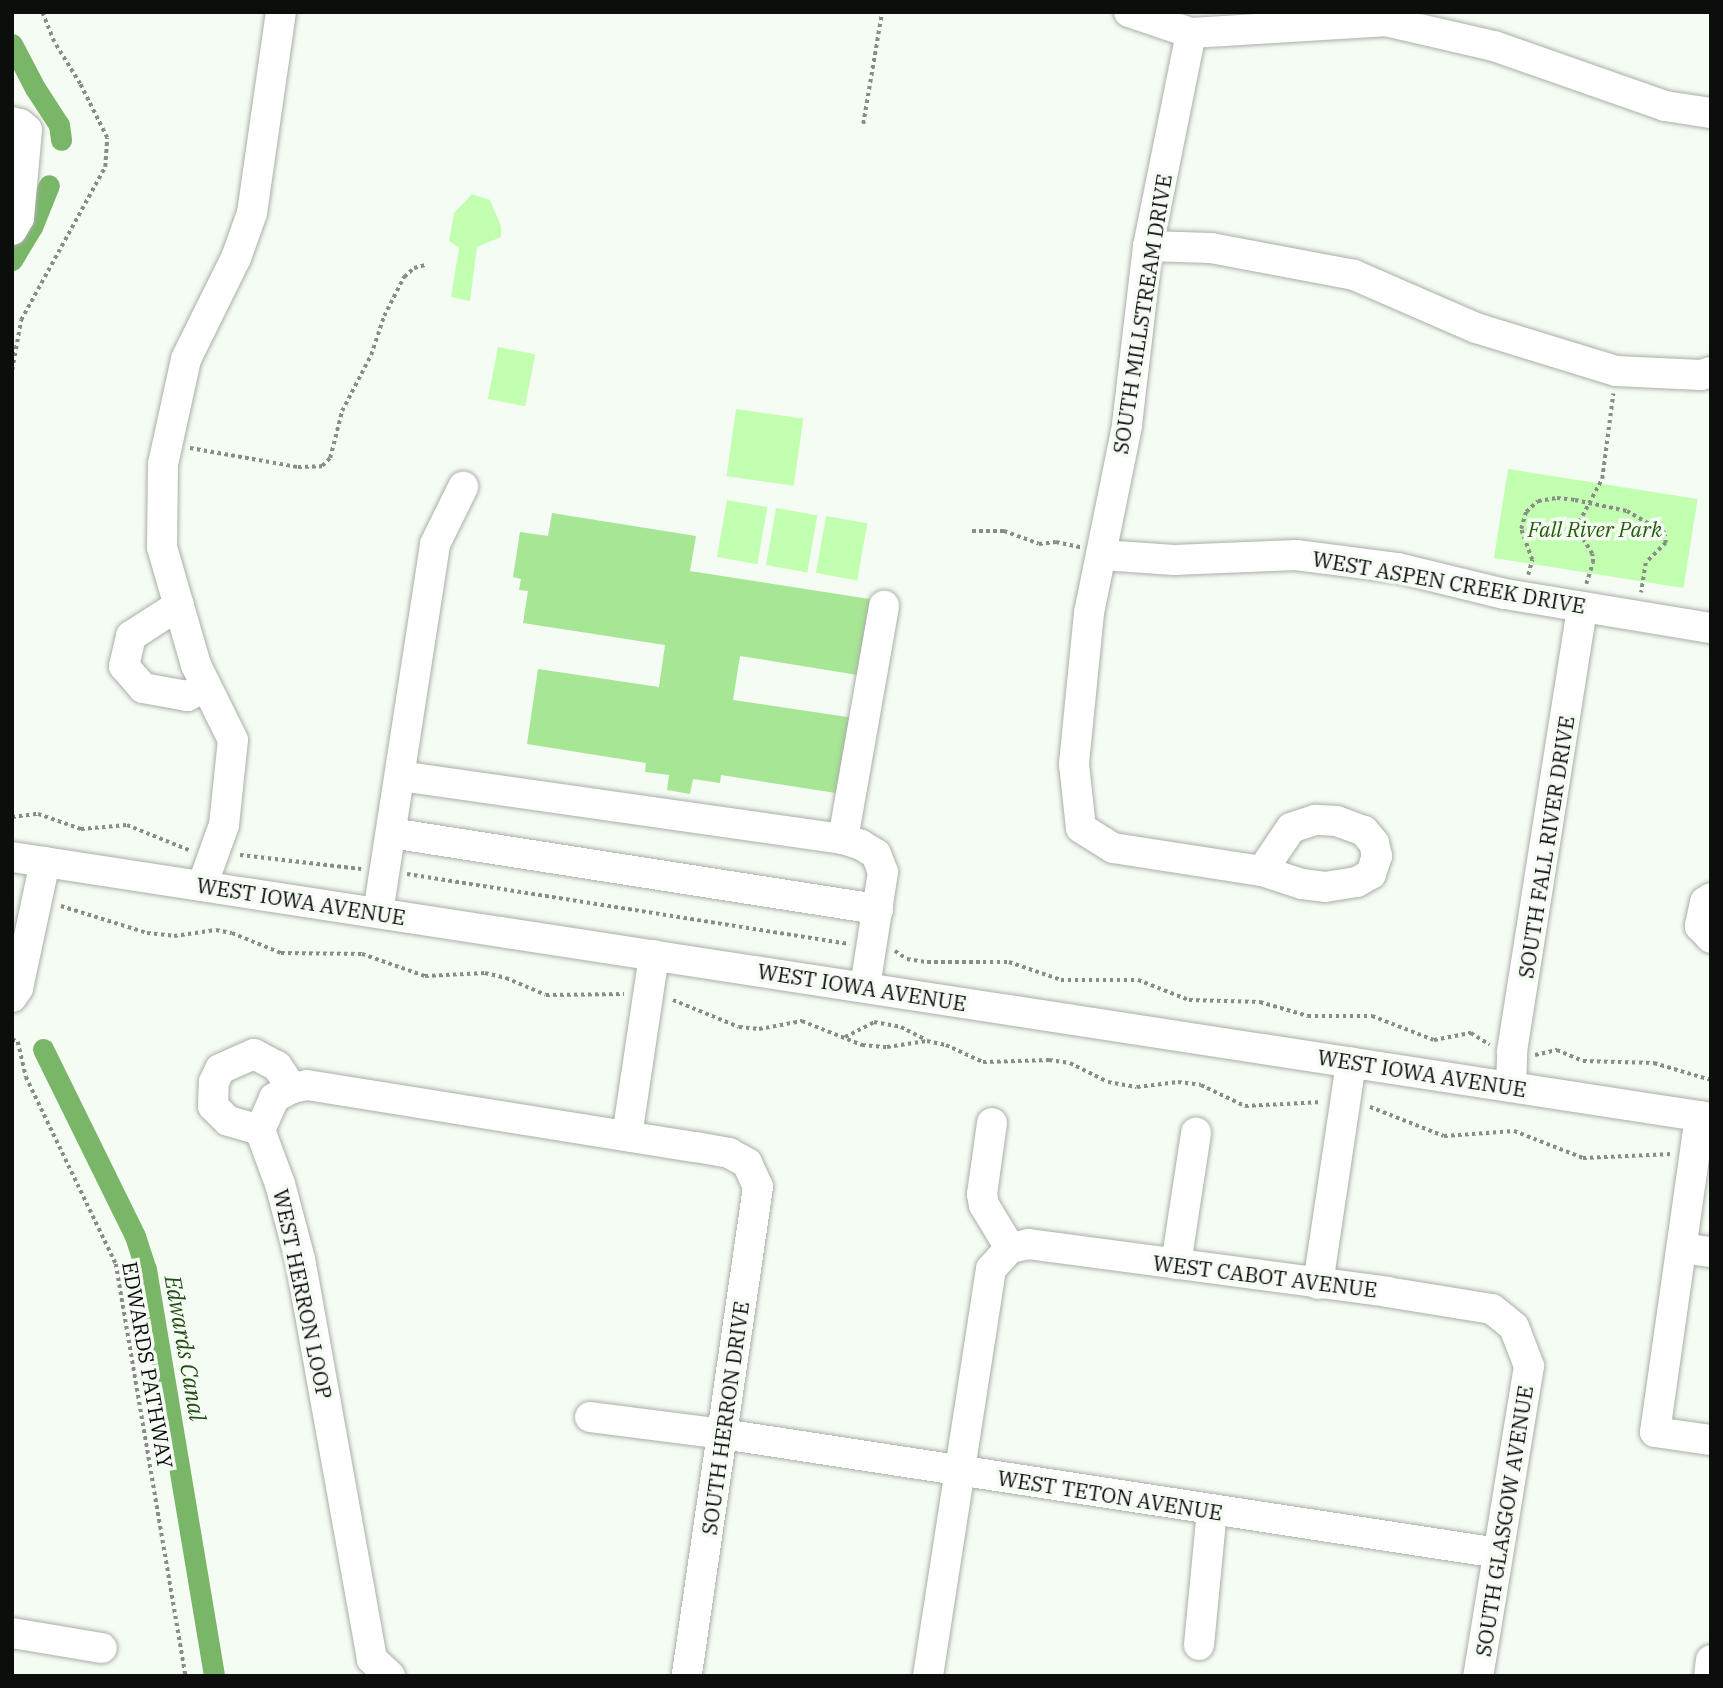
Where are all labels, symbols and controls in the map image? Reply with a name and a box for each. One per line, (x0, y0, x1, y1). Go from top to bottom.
street label: SOUTH MILLSTREAM DRIVE (1107, 172, 1177, 456)
park label: Fall River Park (1528, 516, 1662, 542)
street label: WEST ASPEN CREEK DRIVE (1310, 546, 1588, 618)
street label: SOUTH FALL RIVER DRIVE (1513, 714, 1579, 980)
street label: WEST IOWA AVENUE (195, 872, 407, 930)
street label: WEST IOWA AVENUE (756, 958, 968, 1016)
street label: WEST IOWA AVENUE (1316, 1044, 1528, 1102)
street label: WEST HERRON LOOP (268, 1187, 338, 1401)
street label: WEST CABOT AVENUE (1151, 1250, 1379, 1302)
street label: EDWARDS PATHWAY (117, 1259, 179, 1471)
water label: Edwards Canal (160, 1273, 212, 1423)
street label: SOUTH HERRON DRIVE (696, 1300, 754, 1536)
street label: SOUTH GLASGOW AVENUE (1470, 1384, 1538, 1658)
street label: WEST TETON AVENUE (996, 1465, 1224, 1525)

